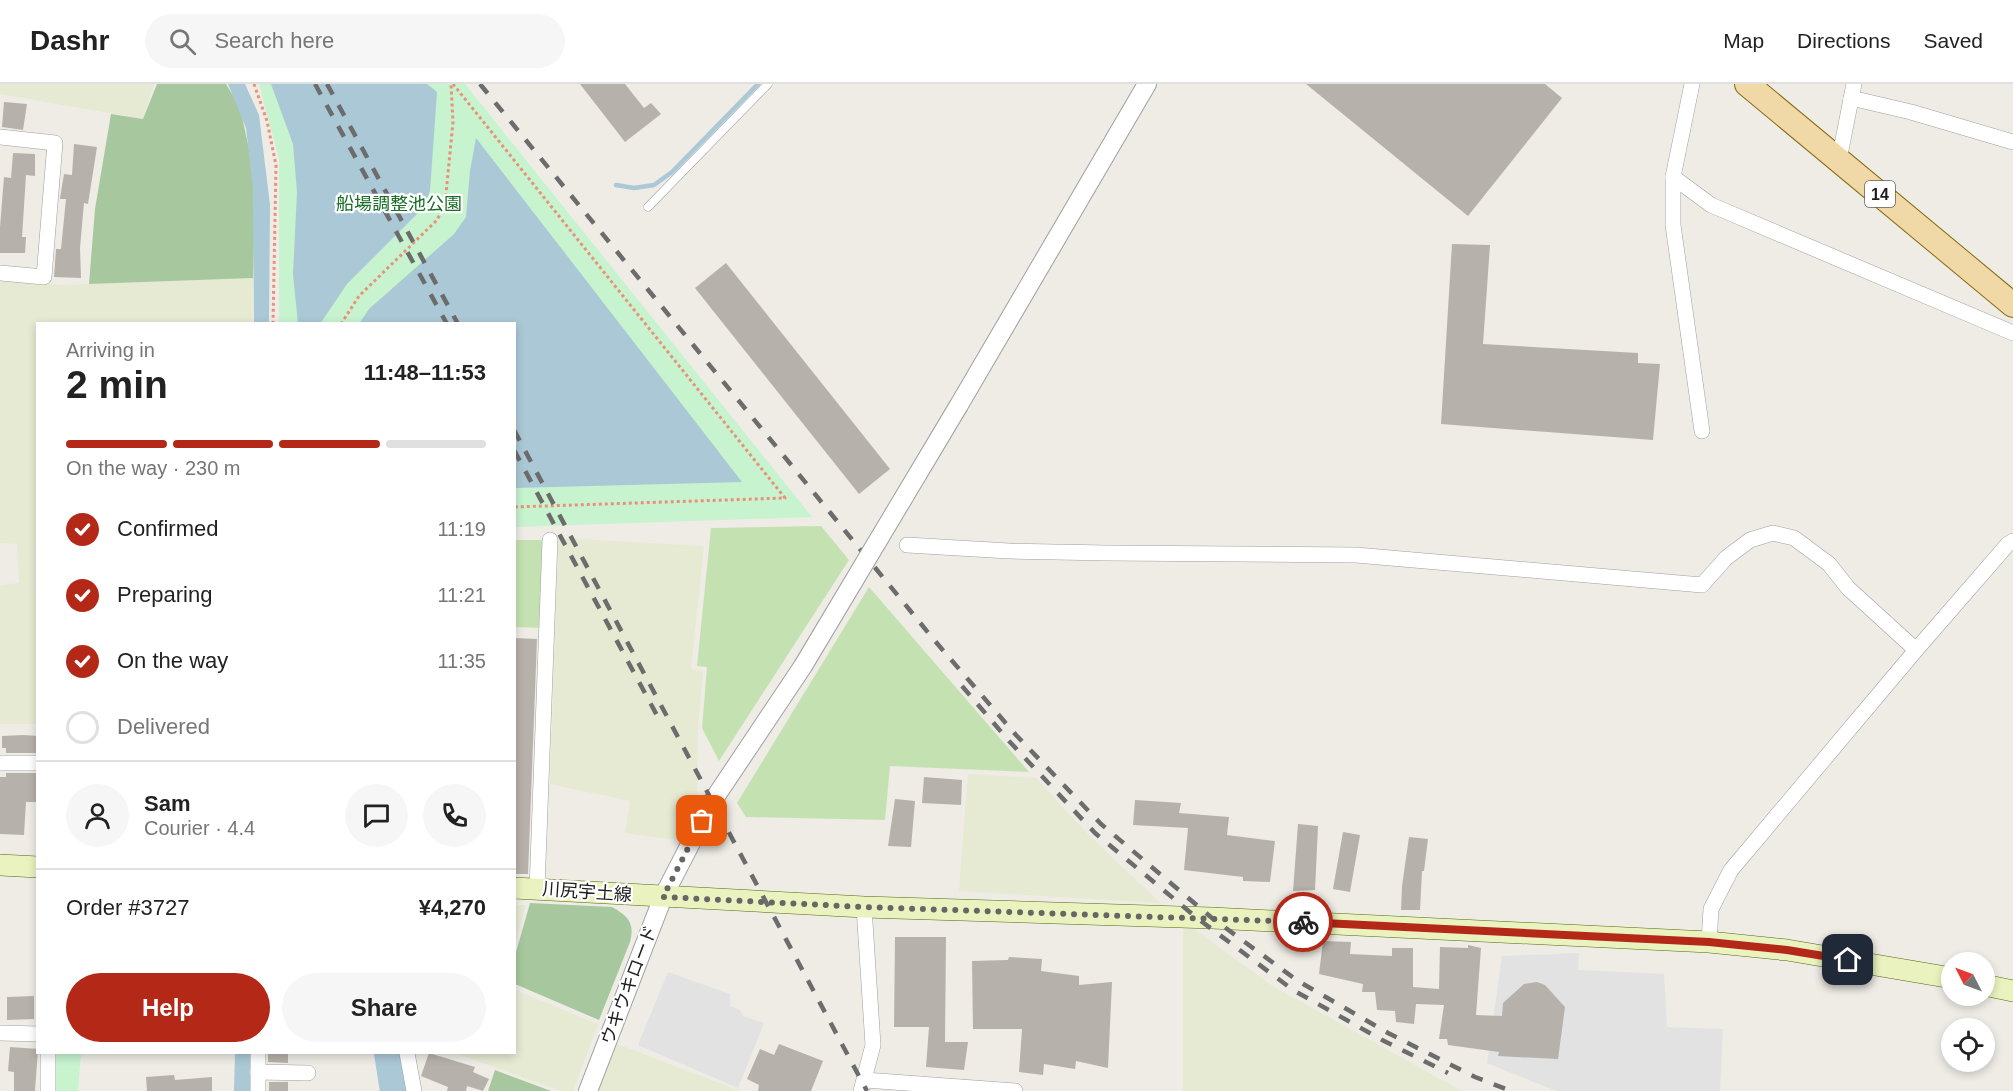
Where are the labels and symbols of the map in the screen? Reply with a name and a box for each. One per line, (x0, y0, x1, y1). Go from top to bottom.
road number: 14 (1865, 181, 1895, 207)
park label: 船場調整池公園 (336, 194, 462, 214)
pin (676, 795, 727, 846)
street label: 川尻宇土線 (541, 879, 633, 905)
courier (1273, 892, 1333, 952)
street label: ウキウキロード (597, 923, 661, 1047)
pin (1822, 934, 1873, 985)
north arrow (1941, 952, 1995, 1006)

